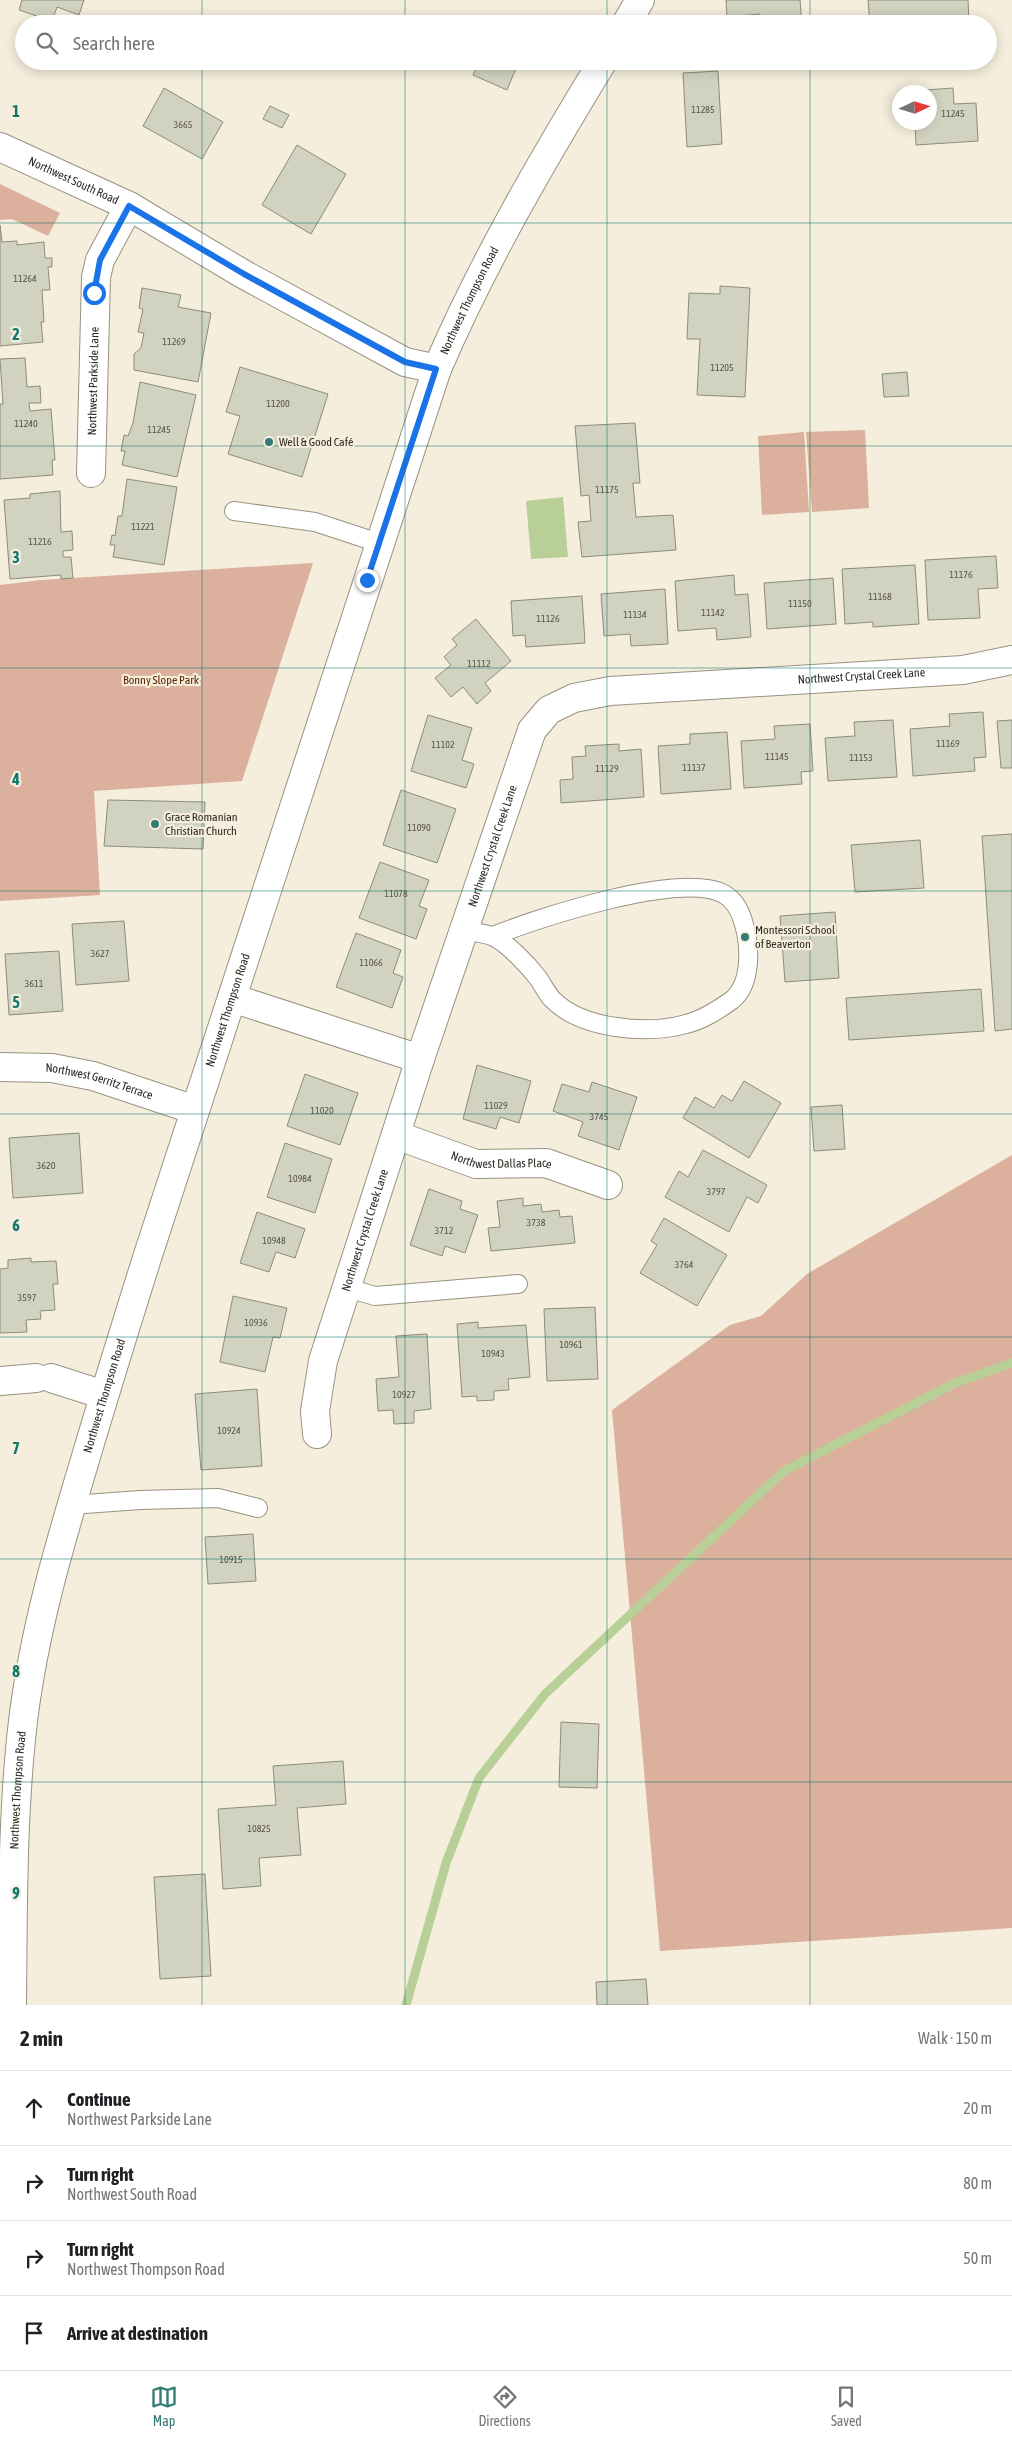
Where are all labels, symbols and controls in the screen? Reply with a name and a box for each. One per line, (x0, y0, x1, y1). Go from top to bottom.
search box (15, 15, 997, 70)
icon: search (33, 29, 61, 57)
text: Search here (73, 32, 155, 54)
north arrow (892, 85, 937, 130)
text: 1 (12, 102, 20, 120)
house number: 11285 (691, 104, 715, 115)
house number: 11245 (941, 108, 965, 119)
house number: 3665 (174, 119, 193, 130)
street label: Northwest South Road (26, 154, 121, 207)
street label: Northwest Thompson Road (437, 244, 502, 357)
house number: 11264 (13, 273, 37, 284)
route start (83, 282, 106, 305)
text: 2 (12, 325, 20, 343)
street label: Northwest Parkside Lane (85, 326, 102, 436)
house number: 11269 (162, 336, 186, 347)
house number: 11205 (710, 362, 734, 373)
house number: 11200 (266, 398, 290, 409)
house number: 11240 (14, 418, 38, 429)
house number: 11245 (147, 424, 171, 435)
place label: Well & Good Café (279, 435, 353, 449)
marker: Well & Good Café (263, 436, 275, 448)
house number: 11175 (595, 484, 619, 495)
house number: 11221 (131, 521, 155, 532)
house number: 11216 (28, 536, 52, 547)
text: 3 (12, 548, 20, 566)
route end (356, 569, 379, 592)
house number: 11176 (949, 569, 973, 580)
house number: 11168 (868, 591, 892, 602)
house number: 11150 (788, 598, 812, 609)
house number: 11142 (701, 607, 725, 618)
house number: 11134 (623, 609, 647, 620)
house number: 11126 (536, 613, 560, 624)
house number: 11112 (467, 658, 491, 669)
street label: Northwest Crystal Creek Lane (797, 665, 926, 687)
park label: Bonny Slope Park (123, 673, 200, 687)
house number: 11169 (936, 738, 960, 749)
house number: 11102 (431, 739, 455, 750)
house number: 11145 (765, 751, 789, 762)
house number: 11153 (849, 752, 873, 763)
house number: 11137 (682, 762, 706, 773)
house number: 11129 (595, 763, 619, 774)
text: 4 (11, 770, 20, 788)
street label: Northwest Crystal Creek Lane (465, 783, 520, 909)
place label: Grace Romanian Christian Church (165, 810, 238, 838)
marker: Grace Romanian Christian Church (149, 818, 161, 830)
house number: 11090 (407, 822, 431, 833)
house number: 11078 (384, 888, 408, 899)
place label: Montessori School of Beaverton (755, 923, 836, 951)
marker: Montessori School of Beaverton (739, 931, 751, 943)
house number: 3627 (91, 948, 110, 959)
street label: Northwest Thompson Road (203, 952, 253, 1069)
house number: 11066 (359, 957, 383, 968)
house number: 3611 (25, 978, 44, 989)
text: 5 (12, 993, 20, 1011)
street label: Northwest Gerritz Terrace (45, 1061, 155, 1102)
house number: 11029 (484, 1100, 508, 1111)
house number: 11020 (310, 1105, 334, 1116)
house number: 3745 (590, 1111, 609, 1122)
street label: Northwest Dallas Place (449, 1149, 554, 1172)
house number: 3620 (37, 1160, 56, 1171)
street label: Northwest Crystal Creek Lane (339, 1167, 391, 1293)
house number: 10984 (288, 1173, 312, 1184)
house number: 3797 (707, 1186, 726, 1197)
text: 6 (12, 1216, 20, 1234)
house number: 3738 (527, 1217, 546, 1228)
house number: 3712 (435, 1225, 454, 1236)
house number: 10948 (262, 1235, 286, 1246)
house number: 3764 (675, 1259, 694, 1270)
house number: 3597 (18, 1292, 37, 1303)
house number: 10936 (244, 1317, 268, 1328)
street label: Northwest Thompson Road (81, 1337, 128, 1454)
house number: 10961 (559, 1339, 583, 1350)
house number: 10943 (481, 1348, 505, 1359)
house number: 10927 (392, 1389, 416, 1400)
house number: 10924 (217, 1425, 241, 1436)
text: 7 (12, 1439, 20, 1457)
house number: 10915 (219, 1554, 243, 1565)
text: 8 (12, 1662, 20, 1680)
street label: Northwest Thompson Road (7, 1730, 29, 1849)
house number: 10825 (247, 1823, 271, 1834)
text: 9 (12, 1884, 20, 1902)
text: 2 min (20, 2026, 63, 2050)
text: Walk · 150 m (918, 2029, 992, 2047)
text: Continue (67, 2088, 131, 2110)
icon: ahead (20, 2094, 48, 2122)
text: 20 m (963, 2099, 992, 2117)
text: Northwest Parkside Lane (67, 2110, 212, 2128)
text: Turn right (67, 2163, 134, 2185)
icon: right (20, 2169, 48, 2197)
text: 80 m (963, 2174, 992, 2192)
text: Northwest South Road (67, 2185, 197, 2203)
text: Turn right (67, 2238, 134, 2260)
icon: right (20, 2244, 48, 2272)
text: 50 m (963, 2249, 992, 2267)
text: Northwest Thompson Road (67, 2260, 225, 2278)
icon: arrive (20, 2319, 48, 2347)
text: Arrive at destination (67, 2322, 208, 2344)
tab: Map (150, 2383, 178, 2429)
tab: Directions (478, 2383, 531, 2429)
tab: Saved (831, 2383, 862, 2429)

